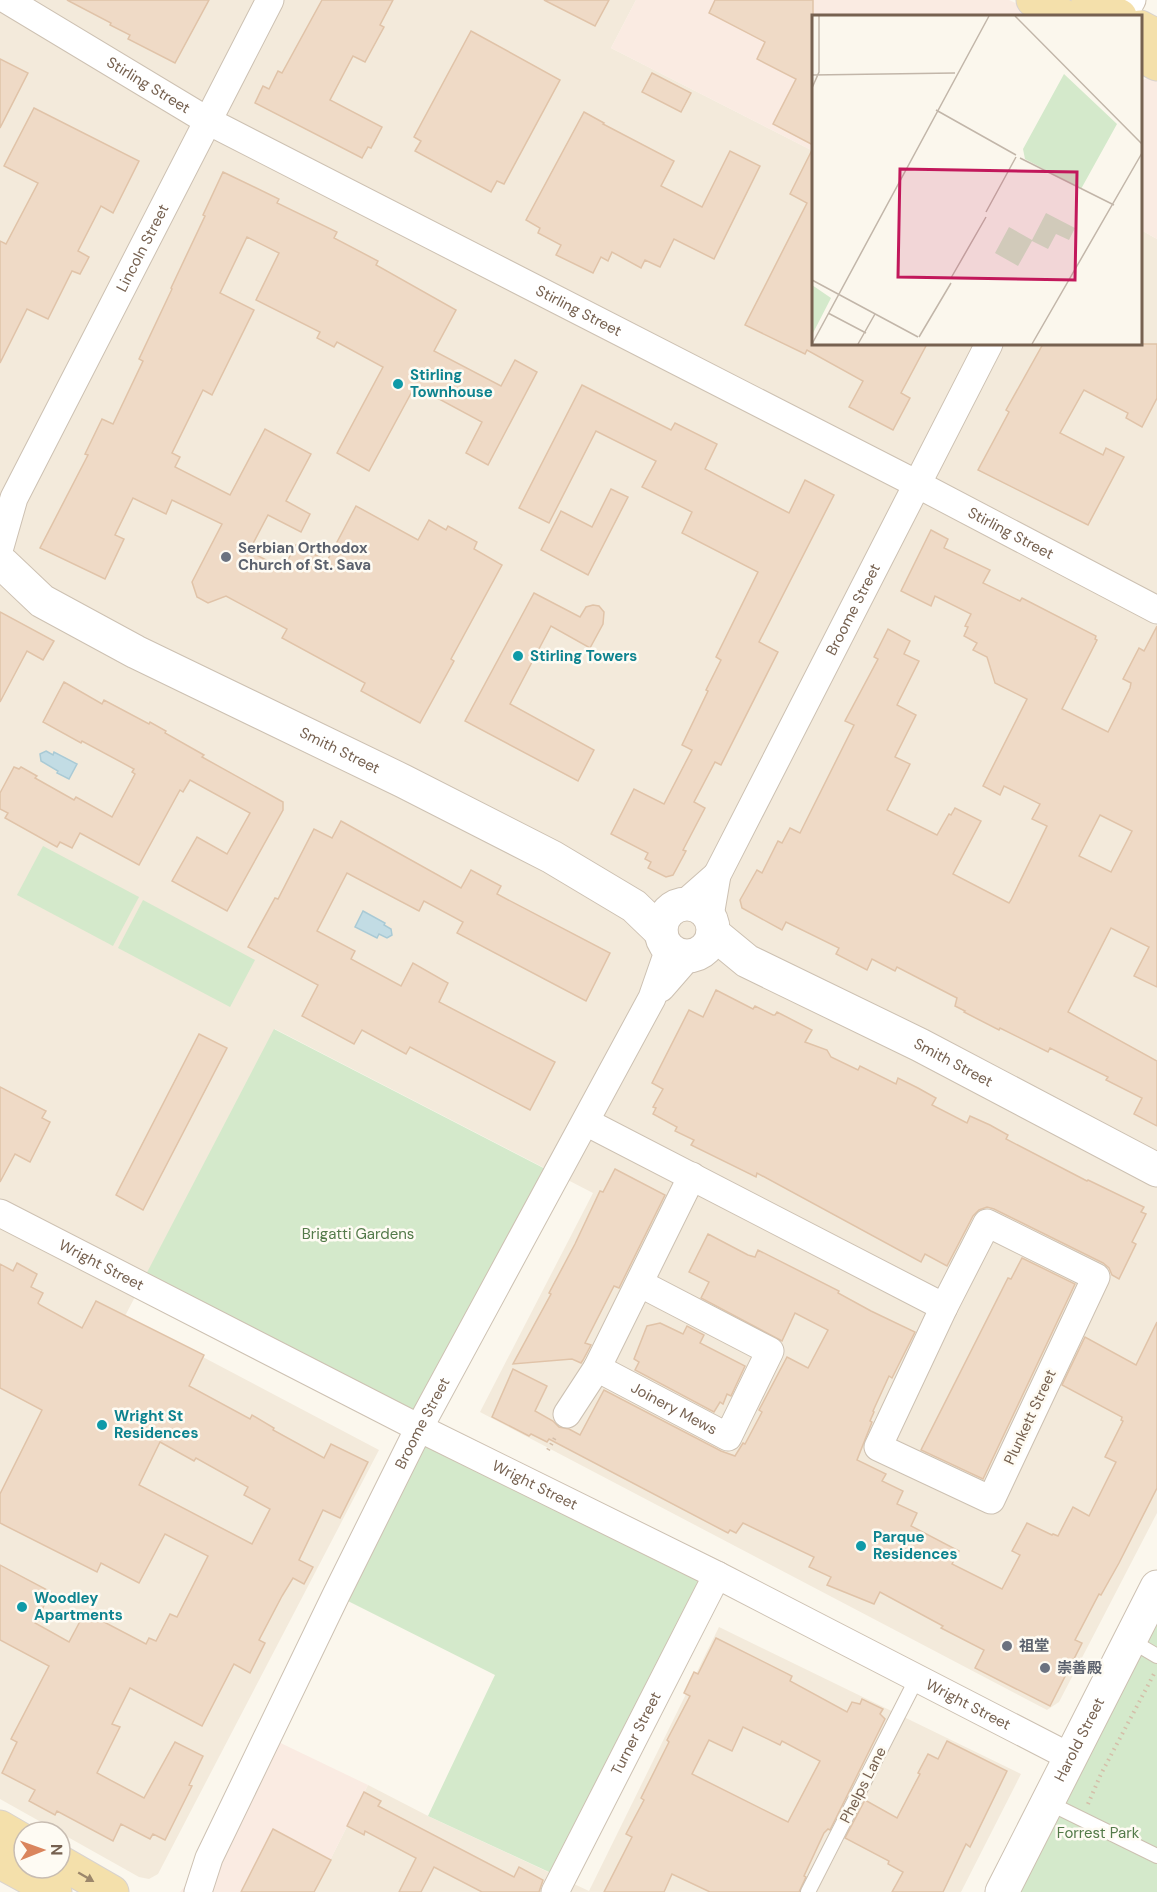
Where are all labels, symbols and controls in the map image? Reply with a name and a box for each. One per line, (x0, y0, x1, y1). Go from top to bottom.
inset map (812, 15, 1142, 345)
street label: Stirling Street (103, 52, 194, 118)
street label: Lincoln Street (112, 201, 173, 295)
street label: Stirling Street (532, 280, 625, 341)
place label: Stirling Townhouse (410, 365, 493, 402)
marker: Stirling Townhouse (391, 377, 405, 391)
street label: Stirling Street (964, 502, 1057, 564)
place label: Serbian Orthodox Church of St. Sava (238, 538, 371, 575)
marker: Serbian Orthodox Church of St. Sava (219, 550, 233, 564)
street label: Broome Street (821, 560, 885, 659)
place label: Stirling Towers (530, 646, 637, 666)
marker: Stirling Towers (511, 649, 525, 663)
street label: Smith Street (296, 723, 383, 778)
street label: Smith Street (910, 1033, 996, 1092)
park label: Brigatti Gardens (302, 1224, 414, 1244)
street label: Wright Street (56, 1235, 147, 1295)
street label: Plunkett Street (999, 1366, 1061, 1468)
street label: Broome Street (390, 1374, 455, 1472)
street label: Joinery Mews (627, 1378, 721, 1440)
place label: Wright St Residences (114, 1406, 198, 1443)
marker: Wright St Residences (95, 1418, 109, 1432)
street label: Wright Street (489, 1456, 581, 1515)
place label: Parque Residences (873, 1527, 957, 1564)
marker: Parque Residences (854, 1539, 868, 1553)
place label: Woodley Apartments (34, 1588, 123, 1625)
marker: Woodley Apartments (15, 1600, 29, 1614)
place label: 祖堂 (1019, 1636, 1049, 1656)
marker: 祖堂 (1000, 1639, 1014, 1653)
place label: 崇善殿 (1057, 1658, 1102, 1678)
marker: 崇善殿 (1038, 1661, 1052, 1675)
street label: Wright Street (922, 1674, 1014, 1735)
street label: Turner Street (606, 1688, 666, 1779)
street label: Harold Street (1050, 1694, 1109, 1785)
street label: Phelps Lane (835, 1743, 891, 1827)
north arrow (12, 1820, 72, 1880)
park label: Forrest Park (1057, 1823, 1140, 1843)
text: N (46, 1844, 67, 1856)
one-way arrow (78, 1872, 95, 1882)

